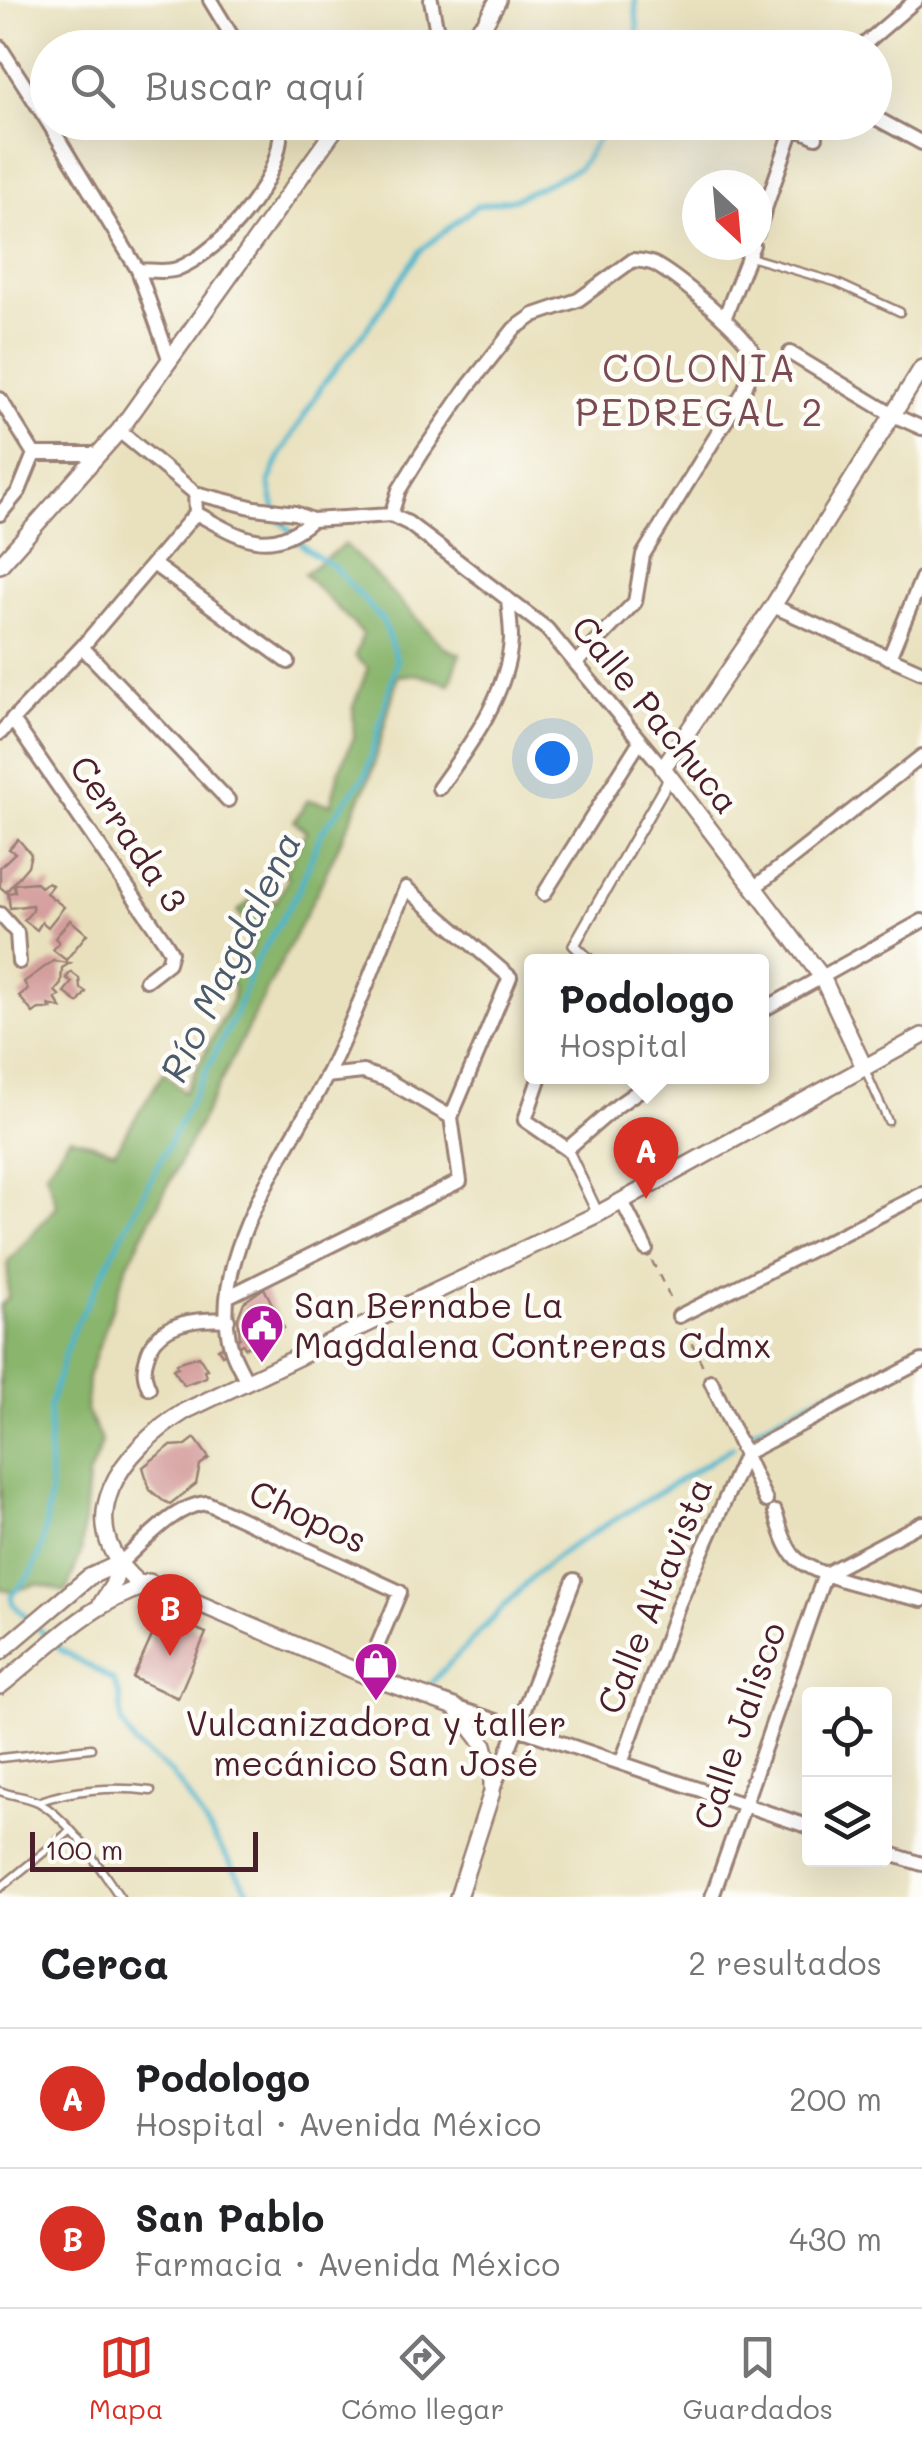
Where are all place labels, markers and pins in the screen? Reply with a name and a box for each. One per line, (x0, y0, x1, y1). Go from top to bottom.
pin: A (614, 1116, 678, 1199)
place label: San Bernabe La Magdalena Contreras Cdmx (294, 1281, 771, 1367)
public building icon: San Bernabe La Magdalena Contreras Cdmx (239, 1303, 285, 1364)
pin: B (138, 1574, 202, 1656)
shop icon: Vulcanizadora y taller mecánico San José (353, 1641, 399, 1702)
place label: Vulcanizadora y taller mecánico San José (185, 1699, 567, 1785)

